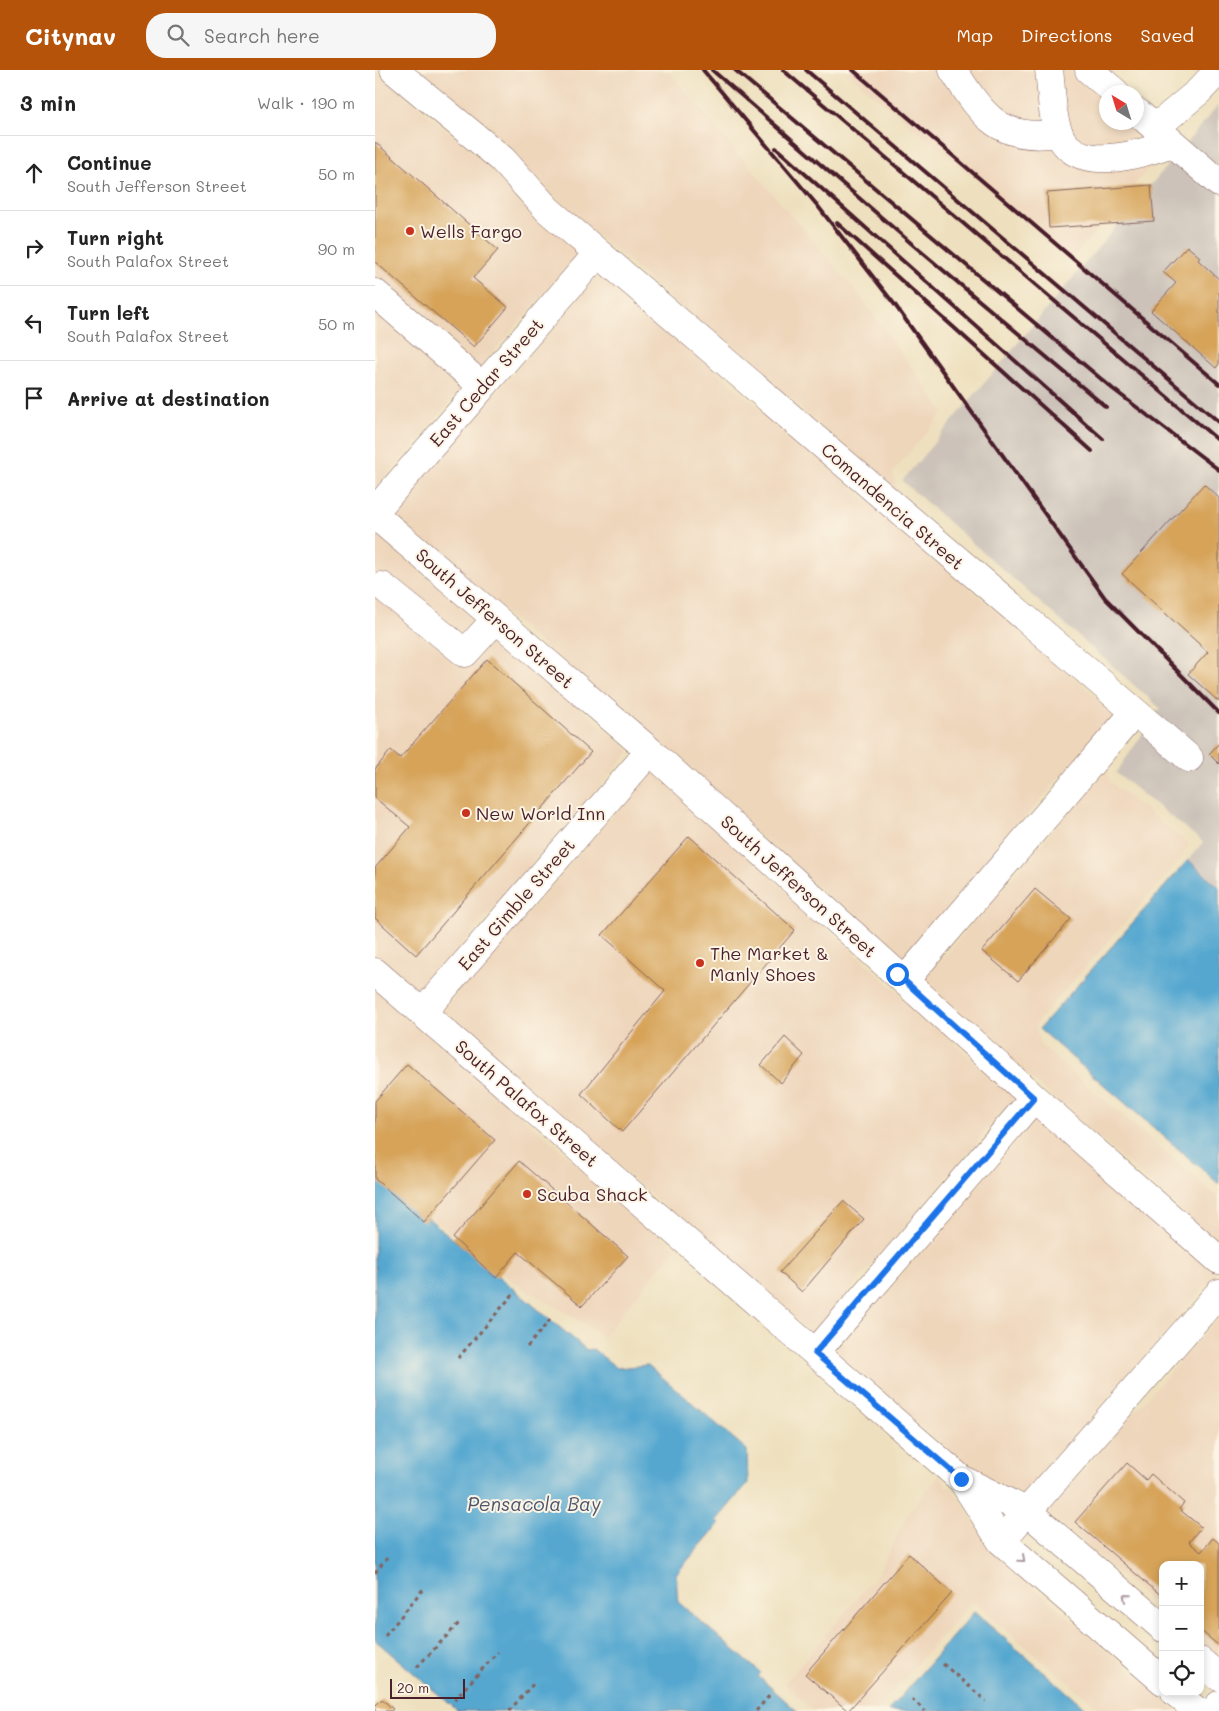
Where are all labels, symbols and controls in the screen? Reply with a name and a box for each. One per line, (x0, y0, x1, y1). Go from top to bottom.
search box (146, 13, 496, 58)
text: Citynav (25, 20, 116, 51)
icon: search (164, 21, 192, 49)
text: Search here (204, 23, 320, 48)
text: Map (956, 23, 993, 47)
text: Directions (1021, 23, 1113, 47)
text: Saved (1141, 23, 1194, 47)
north arrow (1099, 85, 1144, 130)
text: 3 min (20, 89, 76, 116)
text: Walk · 190 m (257, 92, 355, 113)
text: Continue (67, 150, 152, 175)
icon: ahead (20, 159, 48, 187)
text: 50 m (318, 163, 355, 184)
text: South Jefferson Street (67, 175, 247, 196)
place label: Wells Fargo (420, 219, 522, 243)
text: Turn right (67, 225, 164, 250)
marker: Wells Fargo (404, 225, 416, 237)
icon: right (20, 234, 48, 262)
text: 90 m (318, 238, 355, 259)
text: South Palafox Street (67, 250, 229, 271)
text: Turn left (67, 300, 150, 325)
icon: left (20, 309, 48, 337)
text: 50 m (318, 313, 355, 334)
street label: East Cedar Street (424, 313, 548, 451)
text: South Palafox Street (67, 325, 229, 346)
icon: arrive (20, 384, 48, 412)
text: Arrive at destination (67, 386, 270, 411)
street label: Comandencia Street (816, 437, 970, 575)
street label: South Jefferson Street (411, 543, 579, 693)
place label: New World Inn (476, 801, 605, 825)
marker: New World Inn (460, 807, 472, 819)
street label: South Jefferson Street (716, 809, 882, 963)
street label: East Gimble Street (452, 833, 580, 975)
place label: The Market & Manly Shoes (710, 941, 829, 986)
marker: The Market & Manly Shoes (694, 957, 706, 969)
route start (886, 963, 909, 986)
street label: South Palafox Street (450, 1034, 604, 1172)
place label: Scuba Shack (537, 1182, 648, 1206)
marker: Scuba Shack (521, 1188, 533, 1200)
route end (950, 1468, 973, 1491)
water label: Pensacola Bay (467, 1491, 601, 1516)
one-way arrow (1016, 1553, 1025, 1562)
map controls (1159, 1561, 1204, 1696)
button: + (1159, 1561, 1204, 1606)
one-way arrow (1122, 1593, 1131, 1602)
button: − (1159, 1606, 1204, 1651)
button: locate (1159, 1651, 1204, 1696)
scale bar (390, 1676, 465, 1699)
text: 20 m (397, 1678, 429, 1697)

